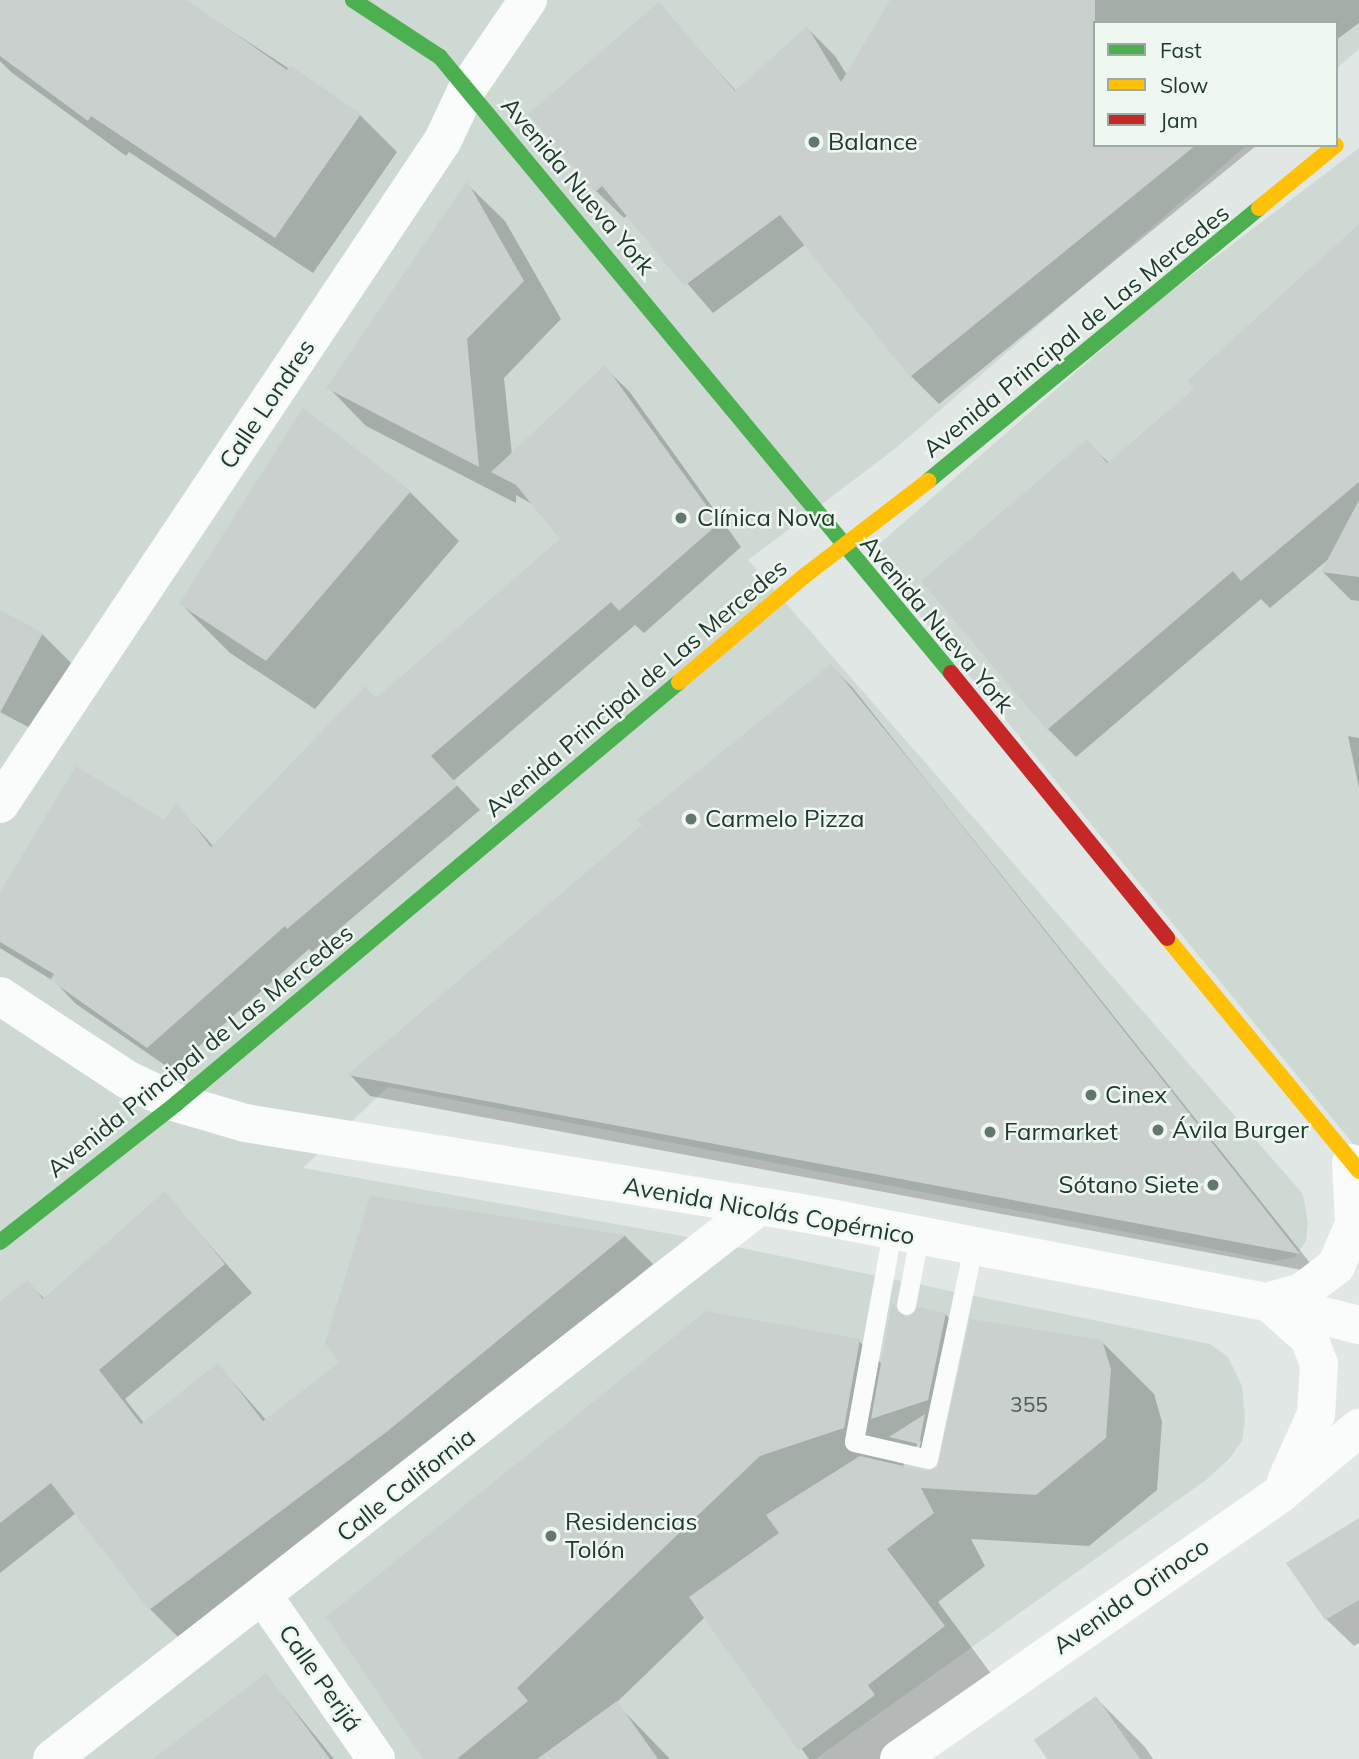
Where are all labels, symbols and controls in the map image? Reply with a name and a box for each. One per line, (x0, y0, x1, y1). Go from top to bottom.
legend (1093, 21, 1338, 147)
text: Fast (1160, 37, 1202, 63)
text: Slow (1160, 72, 1208, 98)
street label: Avenida Nueva York (495, 91, 661, 281)
text: Jam (1160, 107, 1198, 133)
place label: Balance (828, 128, 918, 156)
marker: Balance (806, 134, 822, 150)
street label: Avenida Principal de Las Mercedes (917, 199, 1235, 463)
street label: Calle Londres (213, 334, 321, 474)
place label: Clínica Nova (697, 504, 835, 532)
marker: Clínica Nova (671, 508, 691, 528)
street label: Avenida Nueva York (854, 529, 1020, 719)
street label: Avenida Principal de Las Mercedes (479, 553, 793, 823)
place label: Carmelo Pizza (705, 805, 864, 833)
marker: Carmelo Pizza (683, 811, 699, 827)
street label: Avenida Principal de Las Mercedes (41, 919, 359, 1183)
place label: Cinex (1105, 1081, 1167, 1109)
marker: Cinex (1083, 1087, 1099, 1103)
place label: Ávila Burger (1172, 1116, 1309, 1144)
place label: Farmarket (1004, 1118, 1118, 1146)
marker: Ávila Burger (1150, 1122, 1166, 1138)
marker: Farmarket (982, 1124, 998, 1140)
street label: Avenida Nicolás Copérnico (621, 1171, 917, 1251)
place label: Sótano Siete (1059, 1171, 1199, 1199)
marker: Sótano Siete (1205, 1177, 1221, 1193)
house number: 355 (1010, 1391, 1048, 1417)
street label: Calle California (331, 1422, 481, 1548)
place label: Residencias Tolón (565, 1508, 697, 1564)
marker: Residencias Tolón (543, 1528, 559, 1544)
street label: Avenida Orinoco (1048, 1532, 1214, 1660)
street label: Calle Perijá (273, 1619, 367, 1737)

